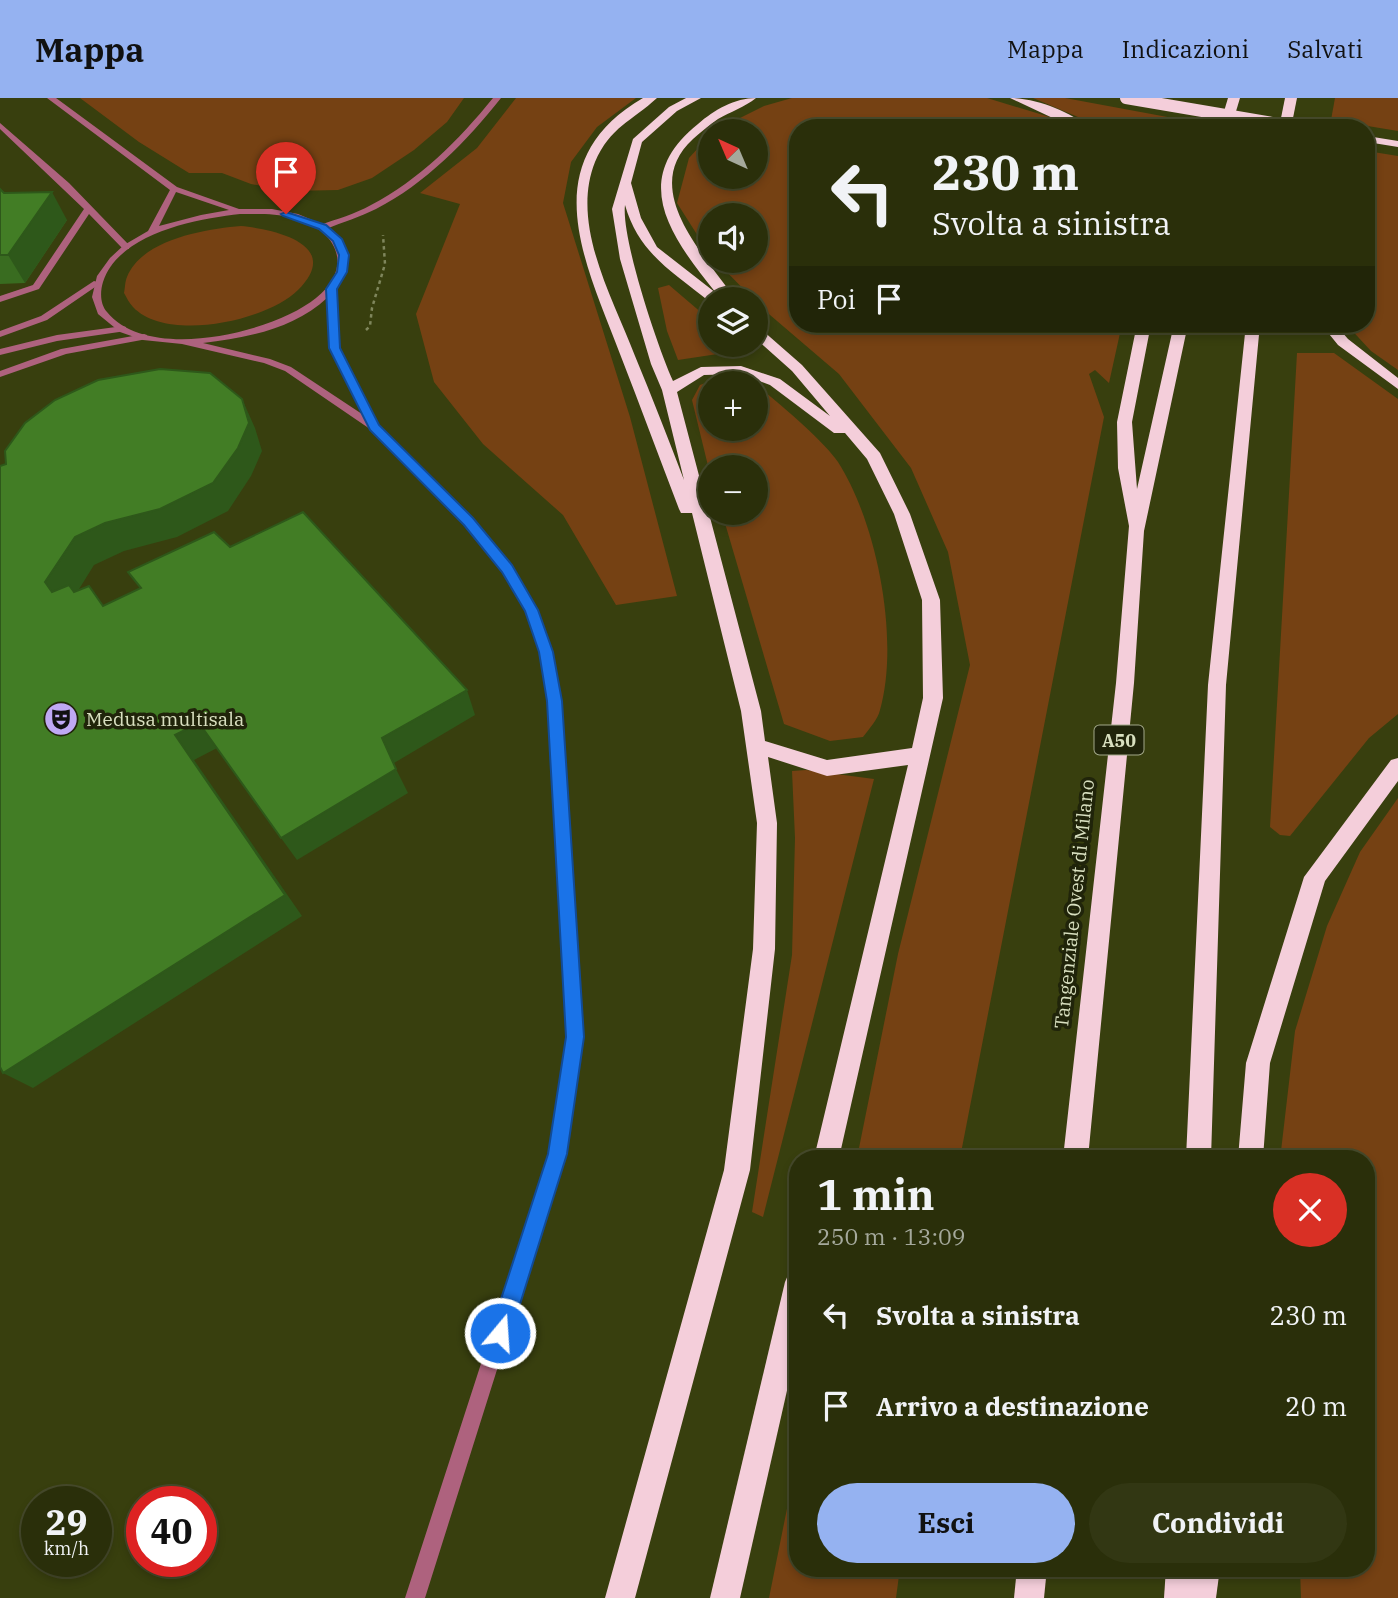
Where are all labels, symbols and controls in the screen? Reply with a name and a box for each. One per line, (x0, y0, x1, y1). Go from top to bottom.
text: Mappa (35, 28, 144, 71)
text: Mappa (1007, 33, 1084, 65)
text: Indicazioni (1122, 33, 1249, 65)
text: Salvati (1287, 33, 1363, 65)
north arrow (698, 119, 768, 189)
map controls (698, 119, 768, 525)
text: 230 m (932, 140, 1079, 203)
pin (256, 142, 316, 214)
icon: left (817, 147, 908, 238)
icon: arrive (267, 153, 305, 191)
text: Svolta a sinistra (932, 202, 1171, 244)
button: sound (698, 203, 768, 273)
icon: arrive (870, 280, 908, 318)
text: Poi (817, 282, 856, 316)
button: layers (698, 287, 768, 357)
button: + (698, 371, 768, 441)
button: − (698, 455, 768, 525)
theatre icon: Medusa multisala (42, 700, 80, 738)
place label: Medusa multisala (86, 707, 244, 731)
road number: A50 (1094, 726, 1144, 754)
street label: Tangenziale Ovest di Milano (1049, 778, 1099, 1030)
text: 1 min (817, 1167, 935, 1222)
button: close (1273, 1173, 1347, 1247)
text: 250 m · 13:09 (817, 1221, 966, 1251)
position arrow (463, 1296, 537, 1370)
icon: left (817, 1296, 855, 1334)
text: Svolta a sinistra (876, 1298, 1080, 1332)
text: 230 m (1269, 1298, 1347, 1332)
icon: arrive (817, 1387, 855, 1425)
text: Arrivo a destinazione (876, 1389, 1149, 1423)
text: 20 m (1285, 1389, 1347, 1423)
button: Esci (817, 1483, 1075, 1563)
button: Condividi (1089, 1483, 1347, 1563)
speed limit sign: 40 (126, 1486, 217, 1577)
text: 29 (45, 1499, 88, 1545)
text: km/h (44, 1537, 89, 1560)

